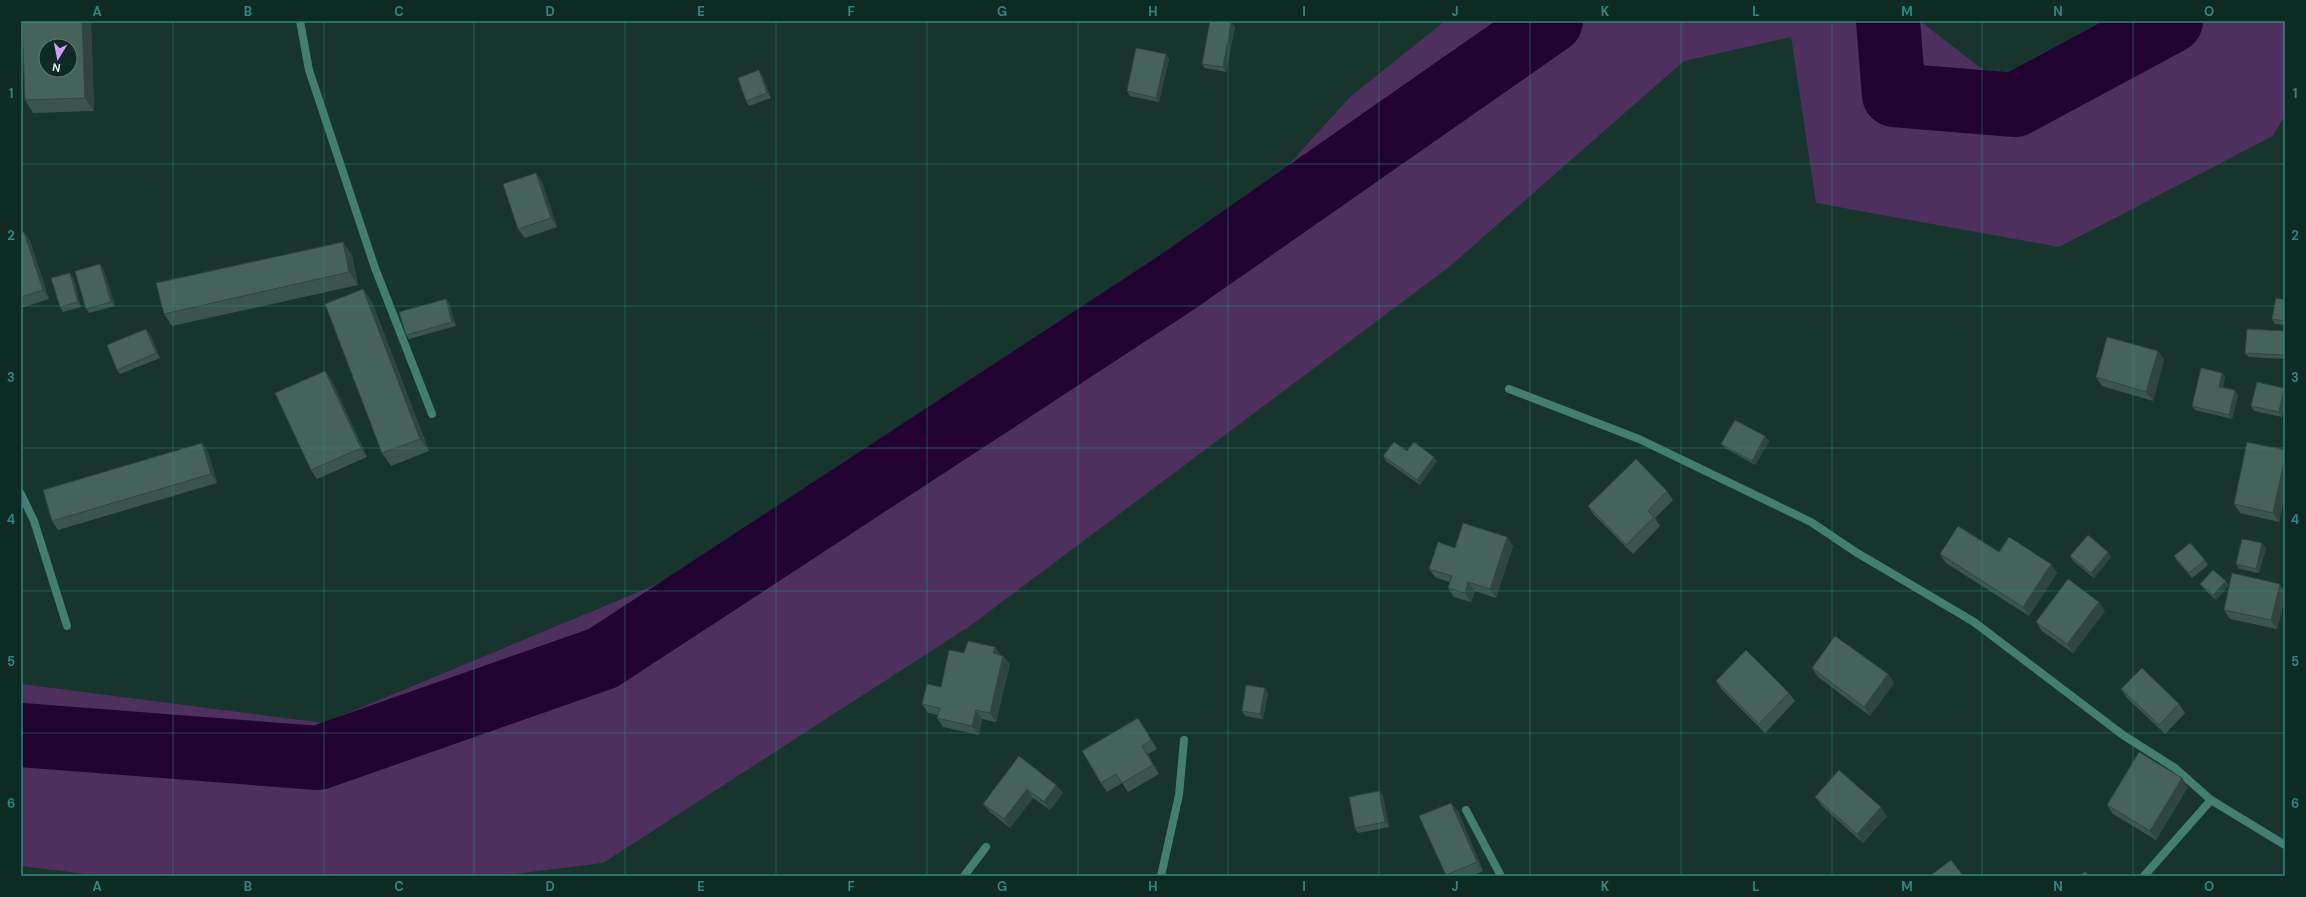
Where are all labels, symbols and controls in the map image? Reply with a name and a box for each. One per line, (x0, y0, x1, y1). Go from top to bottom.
text: A (92, 3, 102, 20)
text: B (244, 3, 252, 20)
text: C (394, 3, 404, 20)
text: D (545, 3, 555, 20)
text: E (697, 3, 705, 20)
text: F (847, 3, 855, 20)
text: G (997, 3, 1007, 20)
text: H (1148, 3, 1158, 20)
text: I (1302, 3, 1306, 20)
text: J (1451, 3, 1459, 20)
text: K (1601, 3, 1610, 20)
text: L (1752, 3, 1760, 20)
text: M (1901, 3, 1913, 20)
text: N (2053, 3, 2063, 20)
text: O (2204, 3, 2214, 20)
north arrow (38, 38, 78, 78)
text: N (51, 60, 61, 75)
text: 1 (9, 85, 13, 102)
text: 1 (2293, 85, 2297, 102)
text: 2 (7, 227, 15, 244)
text: 2 (2291, 227, 2299, 244)
text: 3 (7, 369, 15, 386)
text: 3 (2291, 369, 2299, 386)
text: 4 (7, 511, 15, 528)
text: 4 (2291, 511, 2299, 528)
text: 5 (7, 653, 15, 670)
text: 5 (2291, 653, 2299, 670)
text: 6 (7, 795, 15, 812)
text: 6 (2291, 795, 2299, 812)
text: A (92, 878, 102, 895)
text: B (244, 878, 252, 895)
text: C (394, 878, 404, 895)
text: D (545, 878, 555, 895)
text: E (697, 878, 705, 895)
text: F (847, 878, 855, 895)
text: G (997, 878, 1007, 895)
text: H (1148, 878, 1158, 895)
text: I (1302, 878, 1306, 895)
text: J (1451, 878, 1459, 895)
text: K (1601, 878, 1610, 895)
text: L (1752, 878, 1760, 895)
text: M (1901, 878, 1913, 895)
text: N (2053, 878, 2063, 895)
text: O (2204, 878, 2214, 895)

